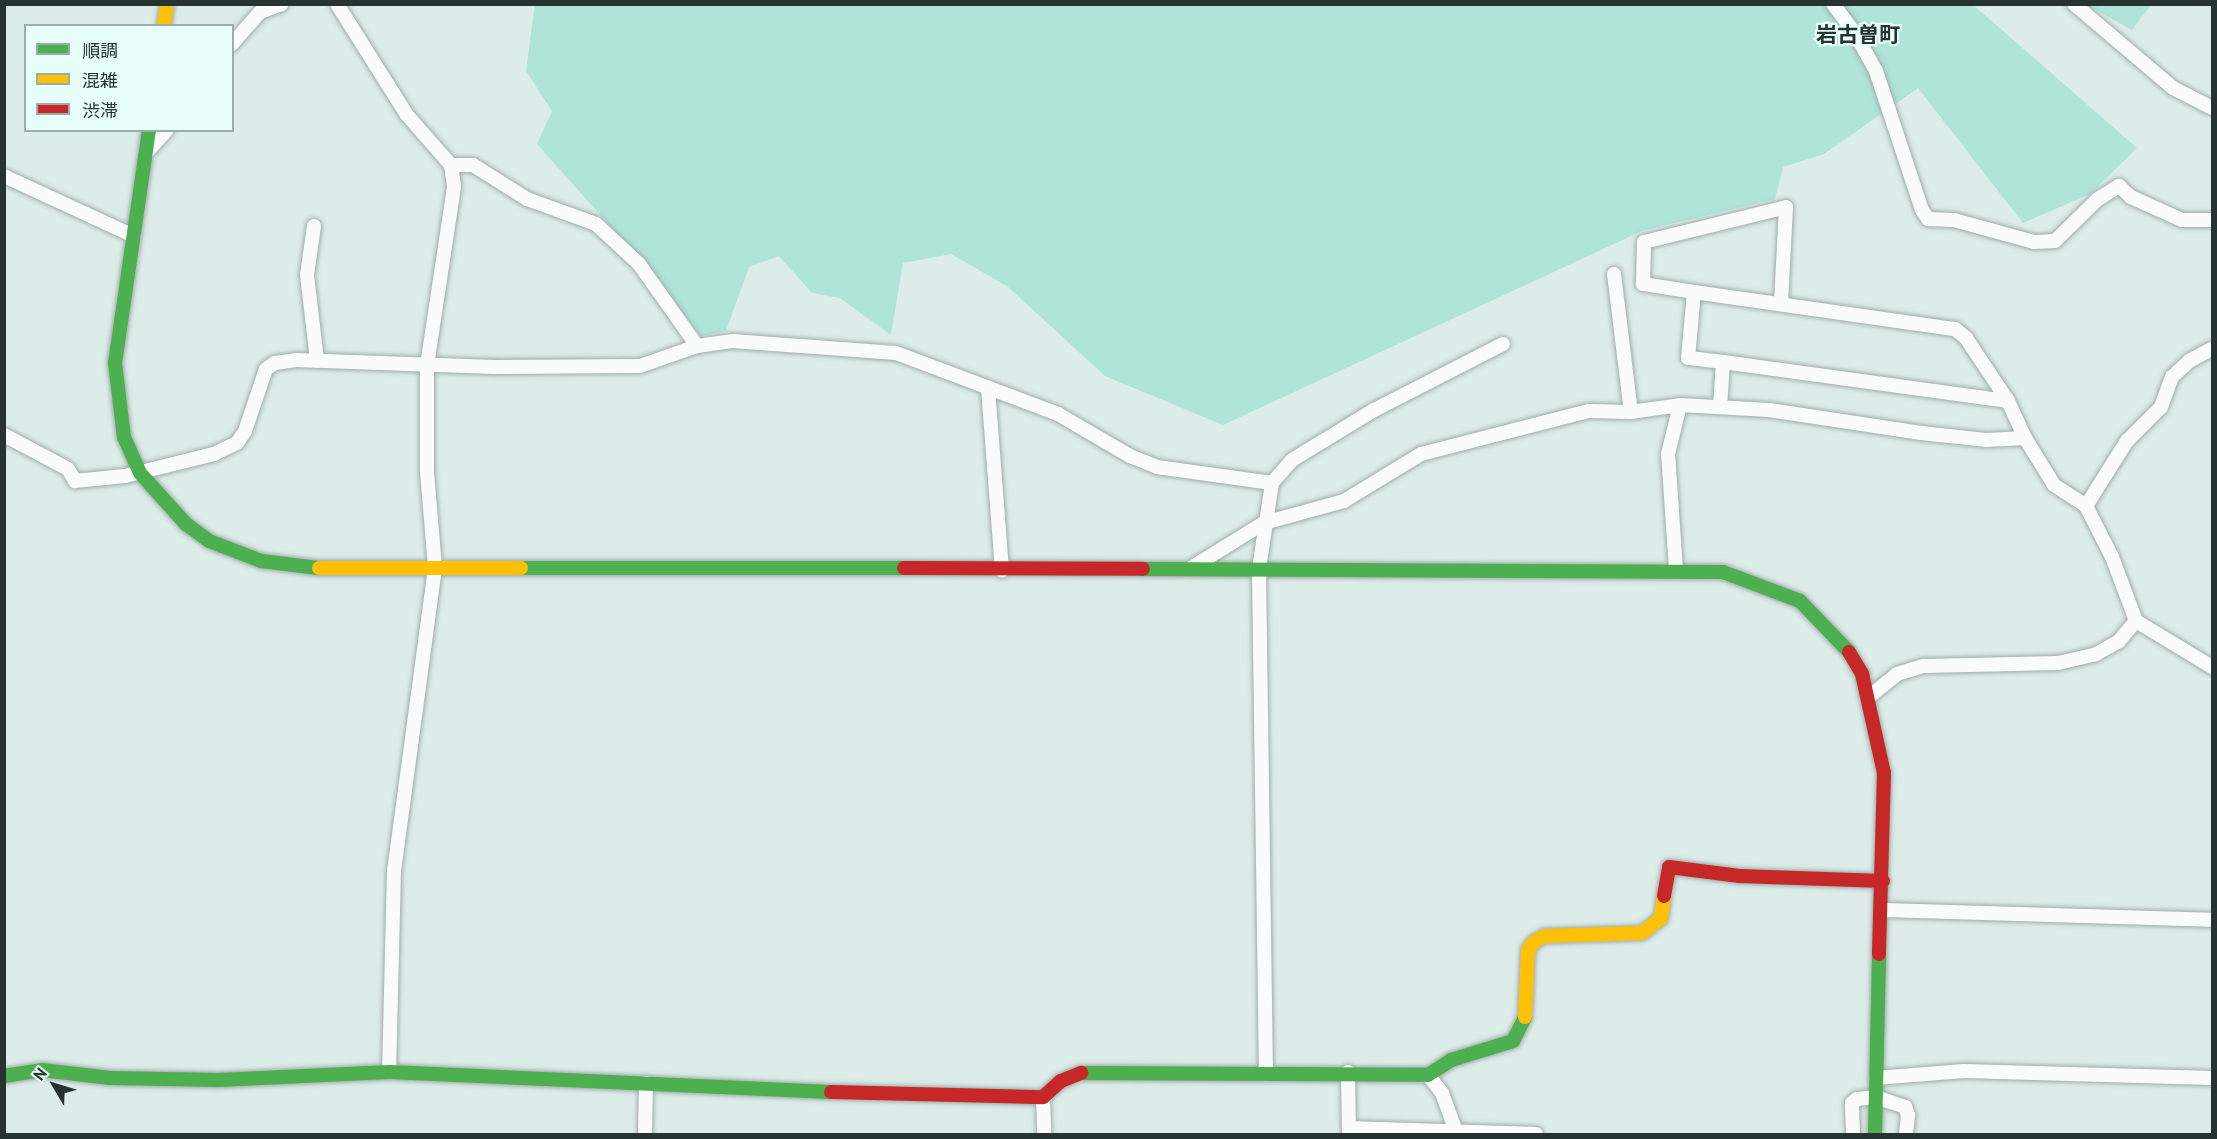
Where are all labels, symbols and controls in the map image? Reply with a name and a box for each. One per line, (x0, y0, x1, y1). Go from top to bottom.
district label: 岩古曽町 (1816, 22, 1900, 48)
legend (24, 24, 234, 132)
text: 順調 (82, 39, 118, 62)
text: 混雑 (82, 69, 118, 92)
text: 渋滞 (82, 99, 118, 122)
north arrow (24, 1055, 84, 1115)
text: N (29, 1064, 51, 1084)

